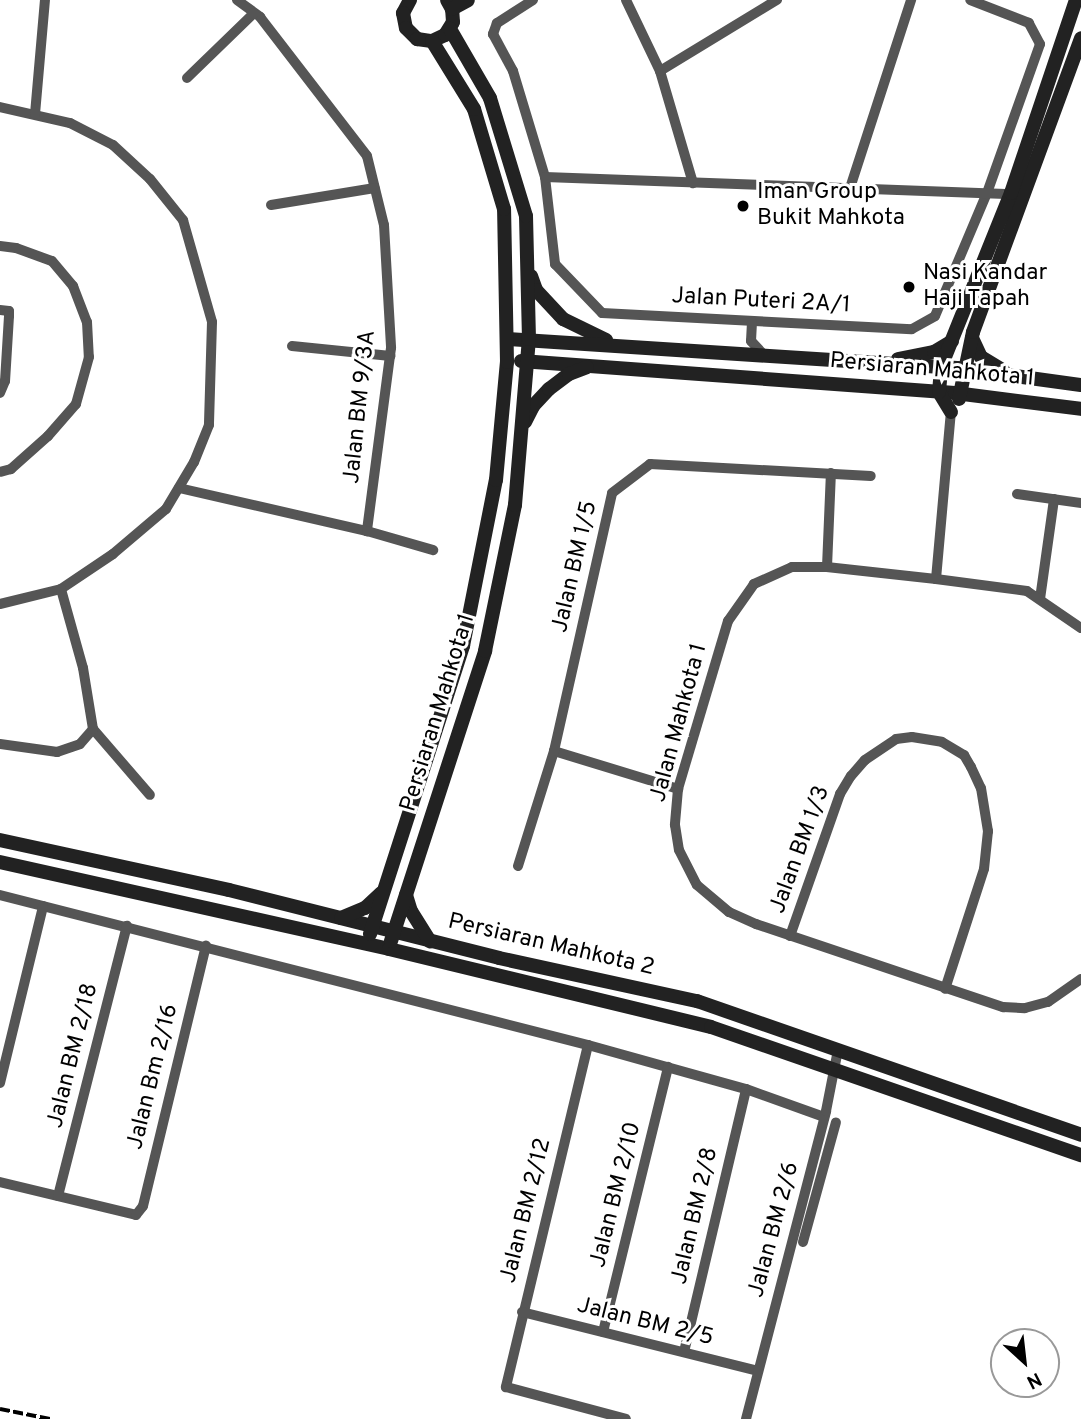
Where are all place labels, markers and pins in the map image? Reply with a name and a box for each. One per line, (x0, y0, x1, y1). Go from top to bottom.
place label: Iman Group Bukit Mahkota (757, 179, 905, 233)
marker: Iman Group Bukit Mahkota (735, 198, 751, 214)
place label: Nasi Kandar Haji Tapah (923, 260, 1048, 314)
marker: Nasi Kandar Haji Tapah (901, 279, 917, 295)

